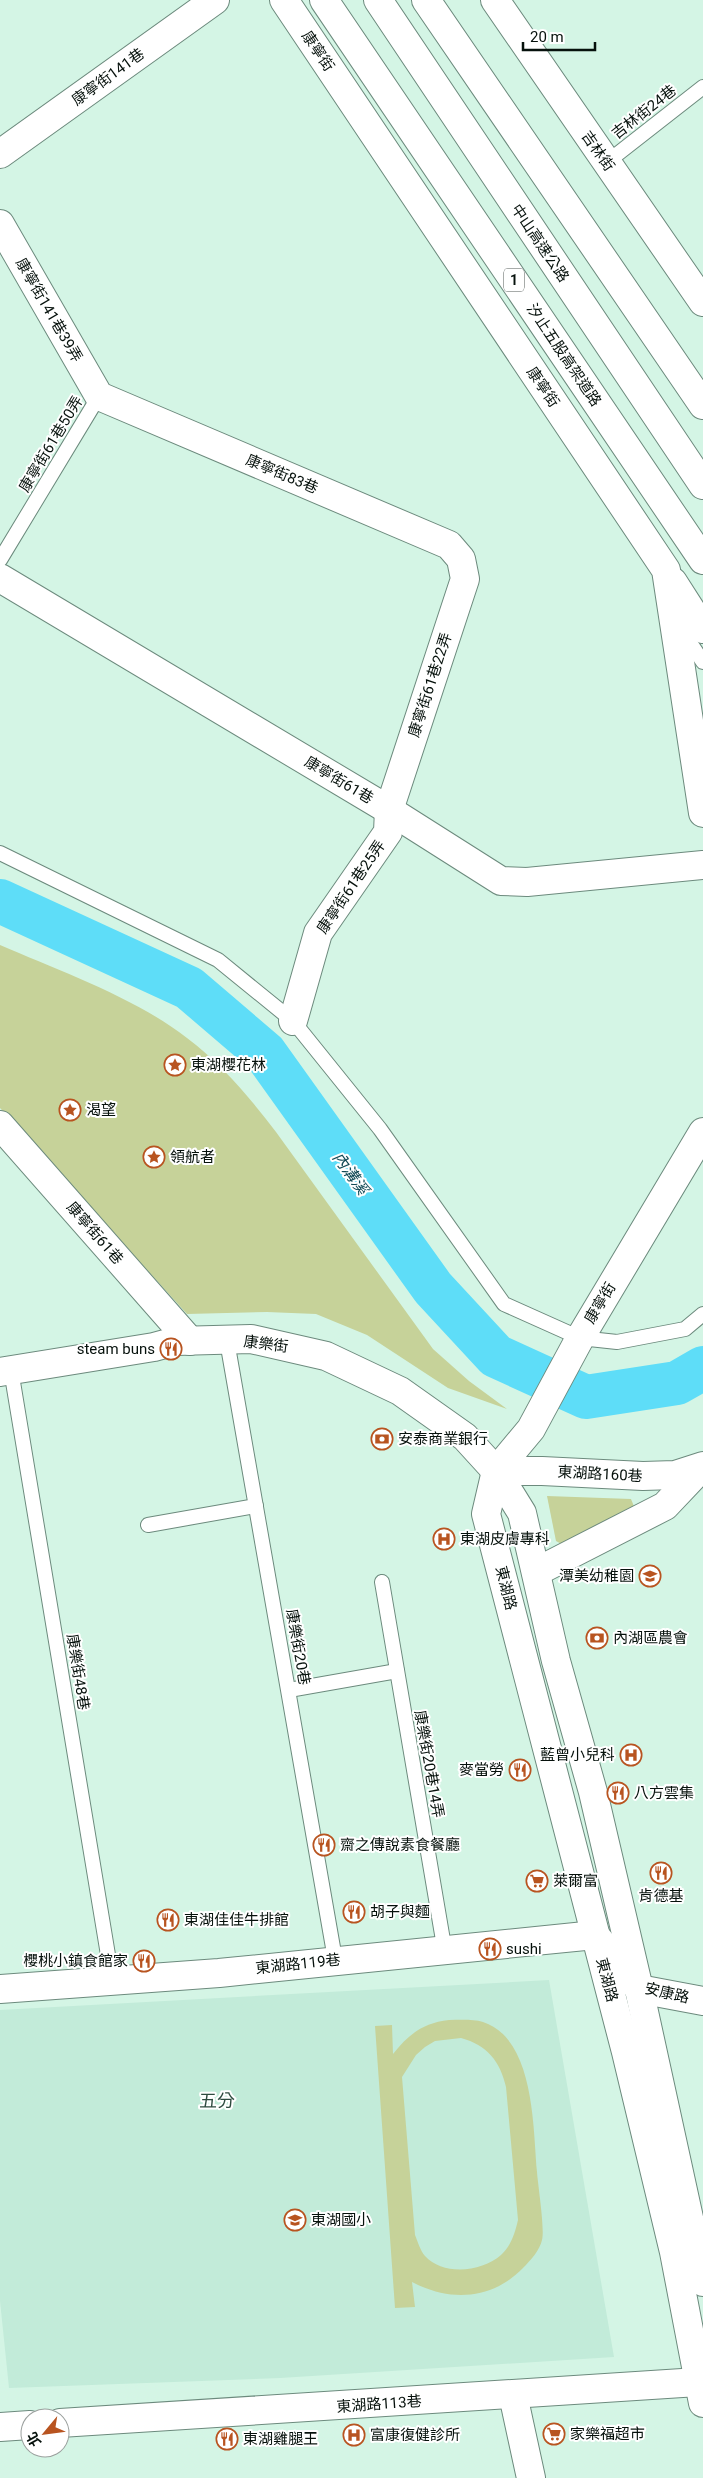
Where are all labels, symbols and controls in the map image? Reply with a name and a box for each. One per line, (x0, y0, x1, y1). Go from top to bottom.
scale bar (523, 20, 596, 52)
street label: 康寧街 (298, 27, 338, 75)
text: 20 m (530, 28, 564, 46)
street label: 康寧街141巷 (68, 45, 148, 109)
street label: 吉林街24巷 (608, 81, 680, 143)
street label: 吉林街 (578, 127, 618, 175)
street label: 中山高速公路 (507, 201, 573, 285)
street label: 康寧街141巷39弄 (12, 255, 86, 365)
road number: 1 (504, 268, 524, 292)
street label: 汐止五股高架道路 (523, 300, 605, 410)
street label: 康寧街 (523, 363, 563, 411)
street label: 康寧街61巷50弄 (15, 393, 87, 495)
street label: 康寧街83巷 (243, 451, 321, 497)
street label: 康寧街61巷22弄 (405, 631, 455, 739)
street label: 康寧街61巷 (301, 752, 377, 808)
street label: 康寧街61巷25弄 (313, 837, 389, 937)
place icon: 東湖櫻花林 (163, 1053, 187, 1077)
place label: 東湖櫻花林 (191, 1056, 266, 1074)
place icon: 渴望 (58, 1098, 82, 1122)
place label: 渴望 (86, 1101, 116, 1119)
place icon: 領航者 (142, 1145, 166, 1169)
place label: 領航者 (170, 1148, 215, 1166)
water label: 內溝溪 (329, 1148, 374, 1200)
street label: 康寧街61巷 (63, 1198, 127, 1268)
street label: 康寧街 (581, 1279, 619, 1327)
street label: 康樂街 (243, 1332, 289, 1356)
restaurant icon: steam buns (159, 1337, 183, 1361)
place label: steam buns (77, 1340, 155, 1358)
bank icon: 安泰商業銀行 (370, 1427, 394, 1451)
place label: 安泰商業銀行 (398, 1430, 488, 1448)
street label: 東湖路160巷 (557, 1463, 643, 1485)
hospital icon: 東湖皮膚專科 (432, 1527, 456, 1551)
place label: 東湖皮膚專科 (460, 1530, 550, 1548)
street label: 東湖路 (492, 1564, 520, 1612)
school or university icon: 潭美幼稚園 (638, 1564, 662, 1588)
place label: 潭美幼稚園 (559, 1567, 634, 1585)
street label: 康樂街20巷 (282, 1608, 314, 1686)
bank icon: 內湖區農會 (585, 1626, 609, 1650)
place label: 內湖區農會 (613, 1629, 688, 1647)
street label: 康樂街48巷 (63, 1633, 93, 1711)
street label: 康樂街20巷14弄 (411, 1709, 447, 1819)
hospital icon: 藍曾小兒科 (619, 1743, 643, 1767)
place label: 藍曾小兒科 (540, 1746, 615, 1764)
restaurant icon: 麥當勞 (508, 1758, 532, 1782)
place label: 麥當勞 (459, 1761, 504, 1779)
restaurant icon: 八方雲集 (606, 1781, 630, 1805)
place label: 八方雲集 (634, 1784, 694, 1802)
restaurant icon: 齋之傳說素食餐廳 (312, 1833, 336, 1857)
place label: 齋之傳說素食餐廳 (340, 1836, 460, 1854)
restaurant icon: 肯德基 (649, 1861, 673, 1885)
supermarket icon: 萊爾富 (525, 1869, 549, 1893)
place label: 萊爾富 (553, 1872, 598, 1890)
place label: 肯德基 (638, 1887, 684, 1905)
restaurant icon: 胡子與麵 (342, 1900, 366, 1924)
place label: 胡子與麵 (370, 1903, 430, 1921)
restaurant icon: 東湖佳佳牛排館 (156, 1908, 180, 1932)
place label: 東湖佳佳牛排館 (184, 1911, 289, 1929)
restaurant icon: sushi (478, 1937, 502, 1961)
place label: sushi (506, 1940, 542, 1958)
restaurant icon: 櫻桃小鎮食館家 (132, 1949, 156, 1973)
street label: 東湖路119巷 (255, 1951, 341, 1977)
place label: 櫻桃小鎮食館家 (23, 1952, 128, 1970)
street label: 東湖路 (592, 1956, 622, 2004)
street label: 安康路 (643, 1979, 691, 2007)
district label: 五分 (199, 2090, 235, 2111)
school or university icon: 東湖國小 (283, 2208, 307, 2232)
place label: 東湖國小 (311, 2211, 371, 2229)
street label: 東湖路113巷 (336, 2392, 422, 2416)
north arrow (20, 2408, 70, 2458)
supermarket icon: 家樂福超市 (542, 2422, 566, 2446)
hospital icon: 富康復健診所 (342, 2423, 366, 2447)
place label: 家樂福超市 (570, 2425, 645, 2443)
place label: 富康復健診所 (370, 2426, 460, 2444)
restaurant icon: 東湖雞腿王 (215, 2427, 239, 2451)
text: 北 (23, 2429, 44, 2449)
place label: 東湖雞腿王 (243, 2430, 318, 2448)

